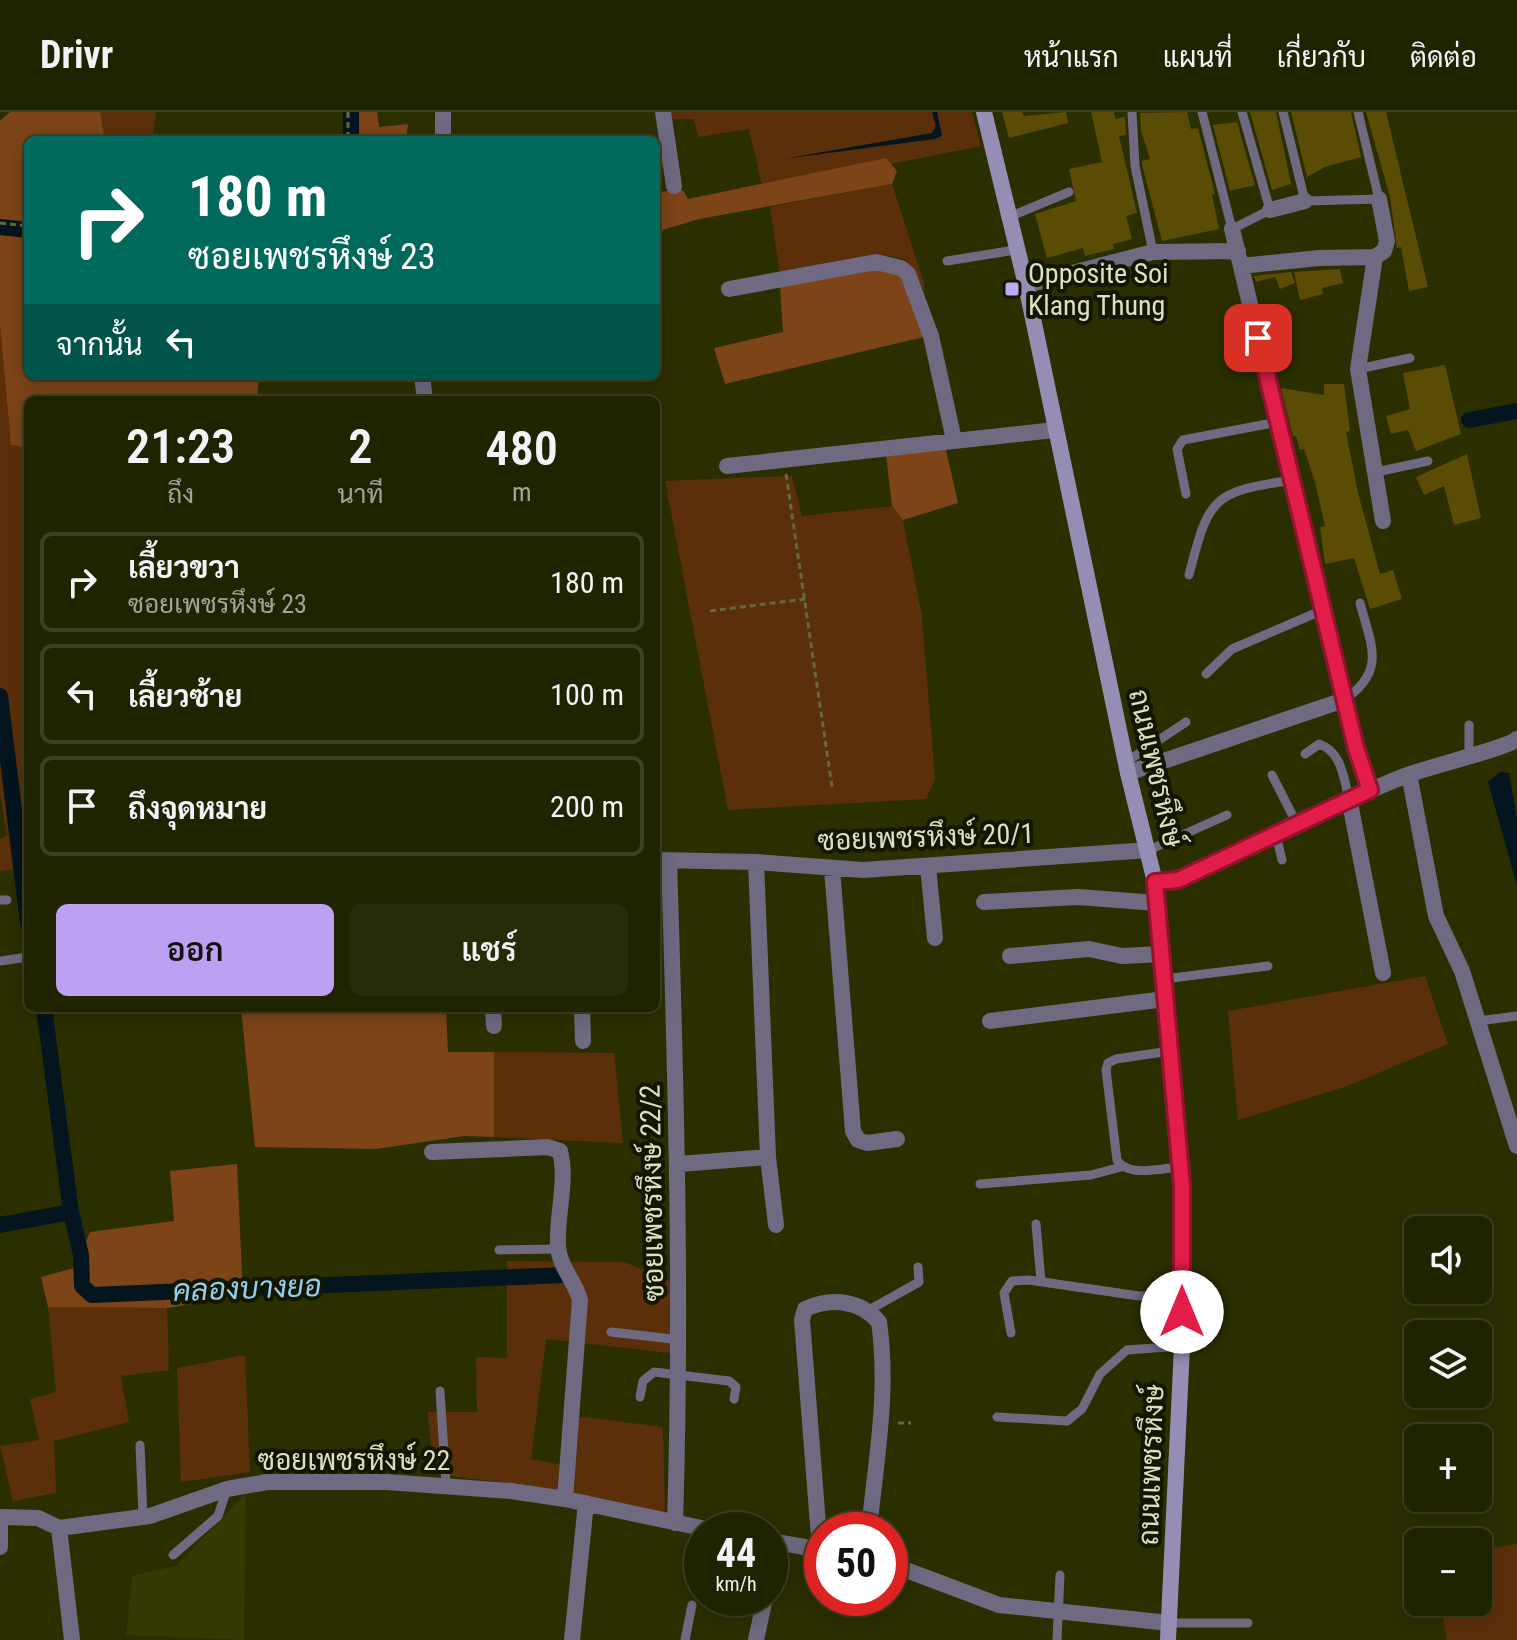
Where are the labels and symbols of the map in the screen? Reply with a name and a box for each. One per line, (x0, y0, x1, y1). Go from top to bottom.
place label: Opposite Soi Klang Thung (1028, 257, 1169, 322)
marker: Opposite Soi Klang Thung (1003, 280, 1021, 298)
pin (1224, 304, 1292, 372)
street label: ถนนเพชรหึงษ์ (1122, 685, 1193, 851)
street label: ซอยเพชรหึงษ์ 20/1 (817, 814, 1035, 857)
street label: ซอยเพชรหึงษ์ 22/2 (631, 1084, 670, 1302)
water label: คลองบางยอ (172, 1268, 322, 1308)
position arrow (1140, 1270, 1224, 1354)
street label: ถนนเพชรหึงษ์ (1129, 1383, 1170, 1546)
street label: ซอยเพชรหึงษ์ 22 (258, 1441, 450, 1477)
speed limit sign: 50 (804, 1512, 908, 1616)

